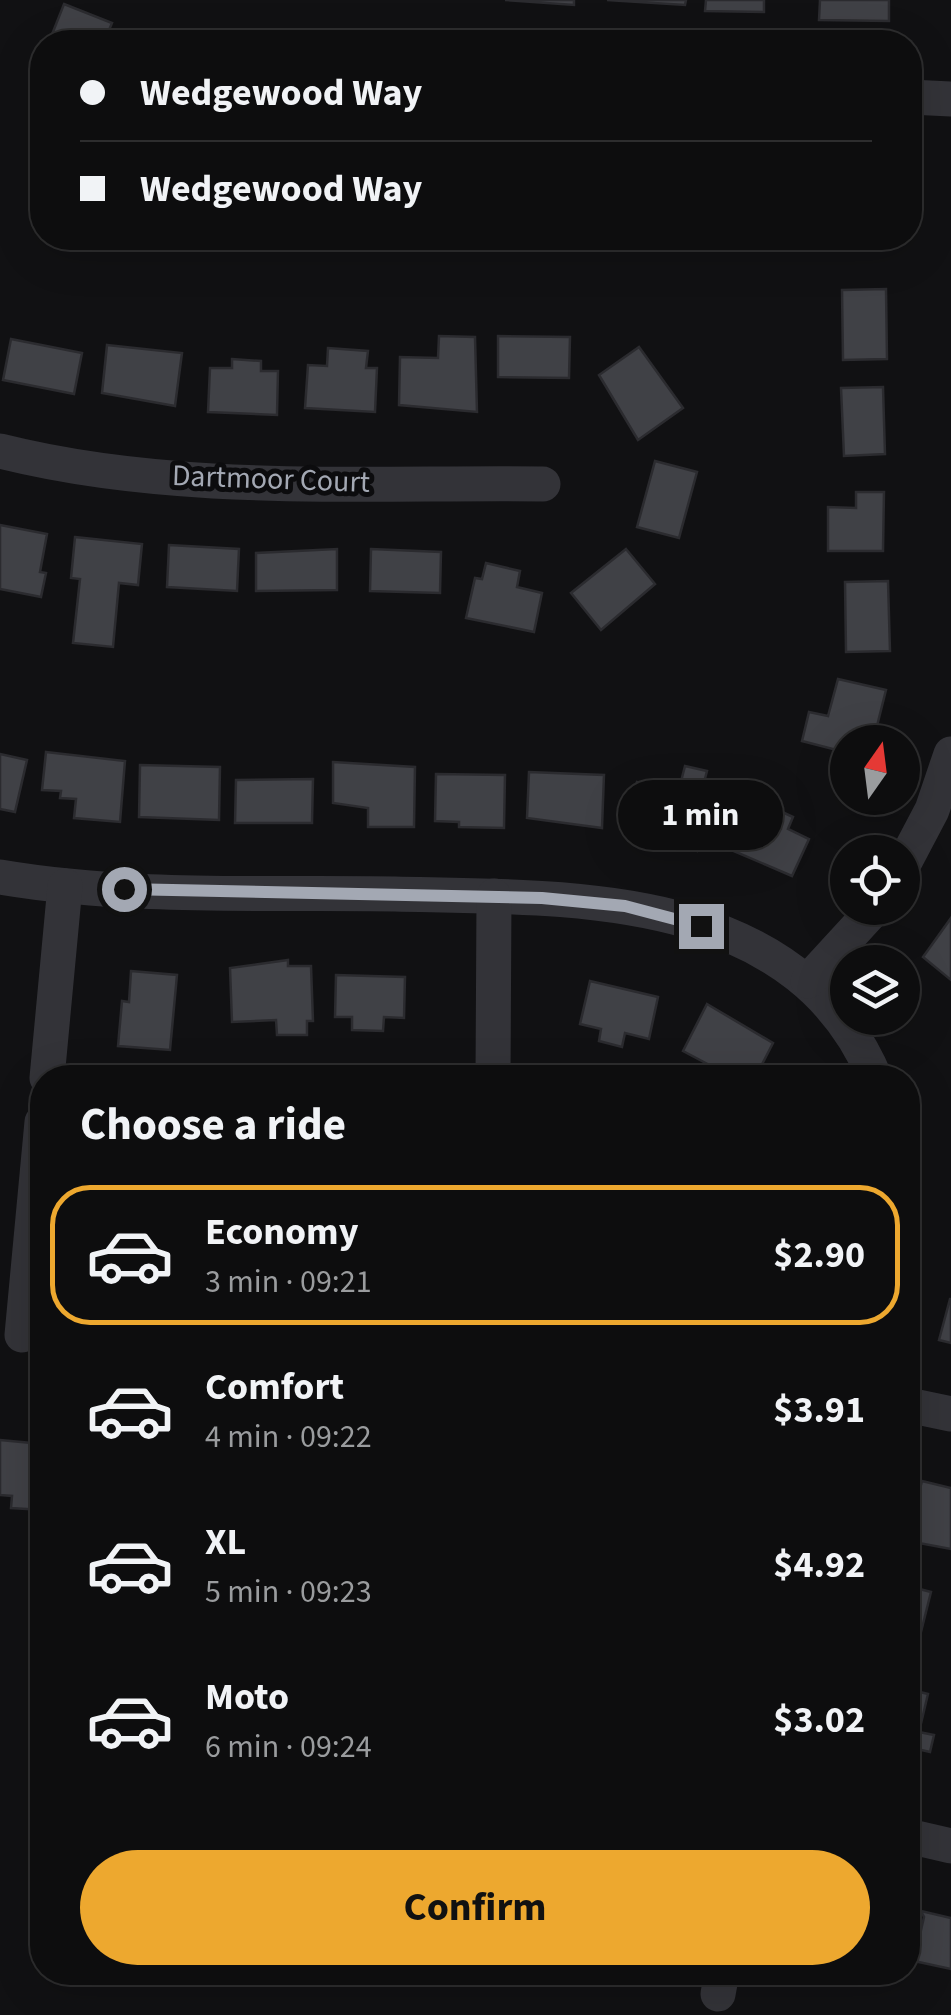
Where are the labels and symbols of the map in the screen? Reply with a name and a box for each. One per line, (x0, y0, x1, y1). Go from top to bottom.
street label: Dartmoor Court (171, 454, 371, 504)
north arrow (830, 725, 920, 815)
callout: 1 min (618, 781, 784, 851)
route start (102, 867, 147, 912)
route end (679, 904, 724, 949)

